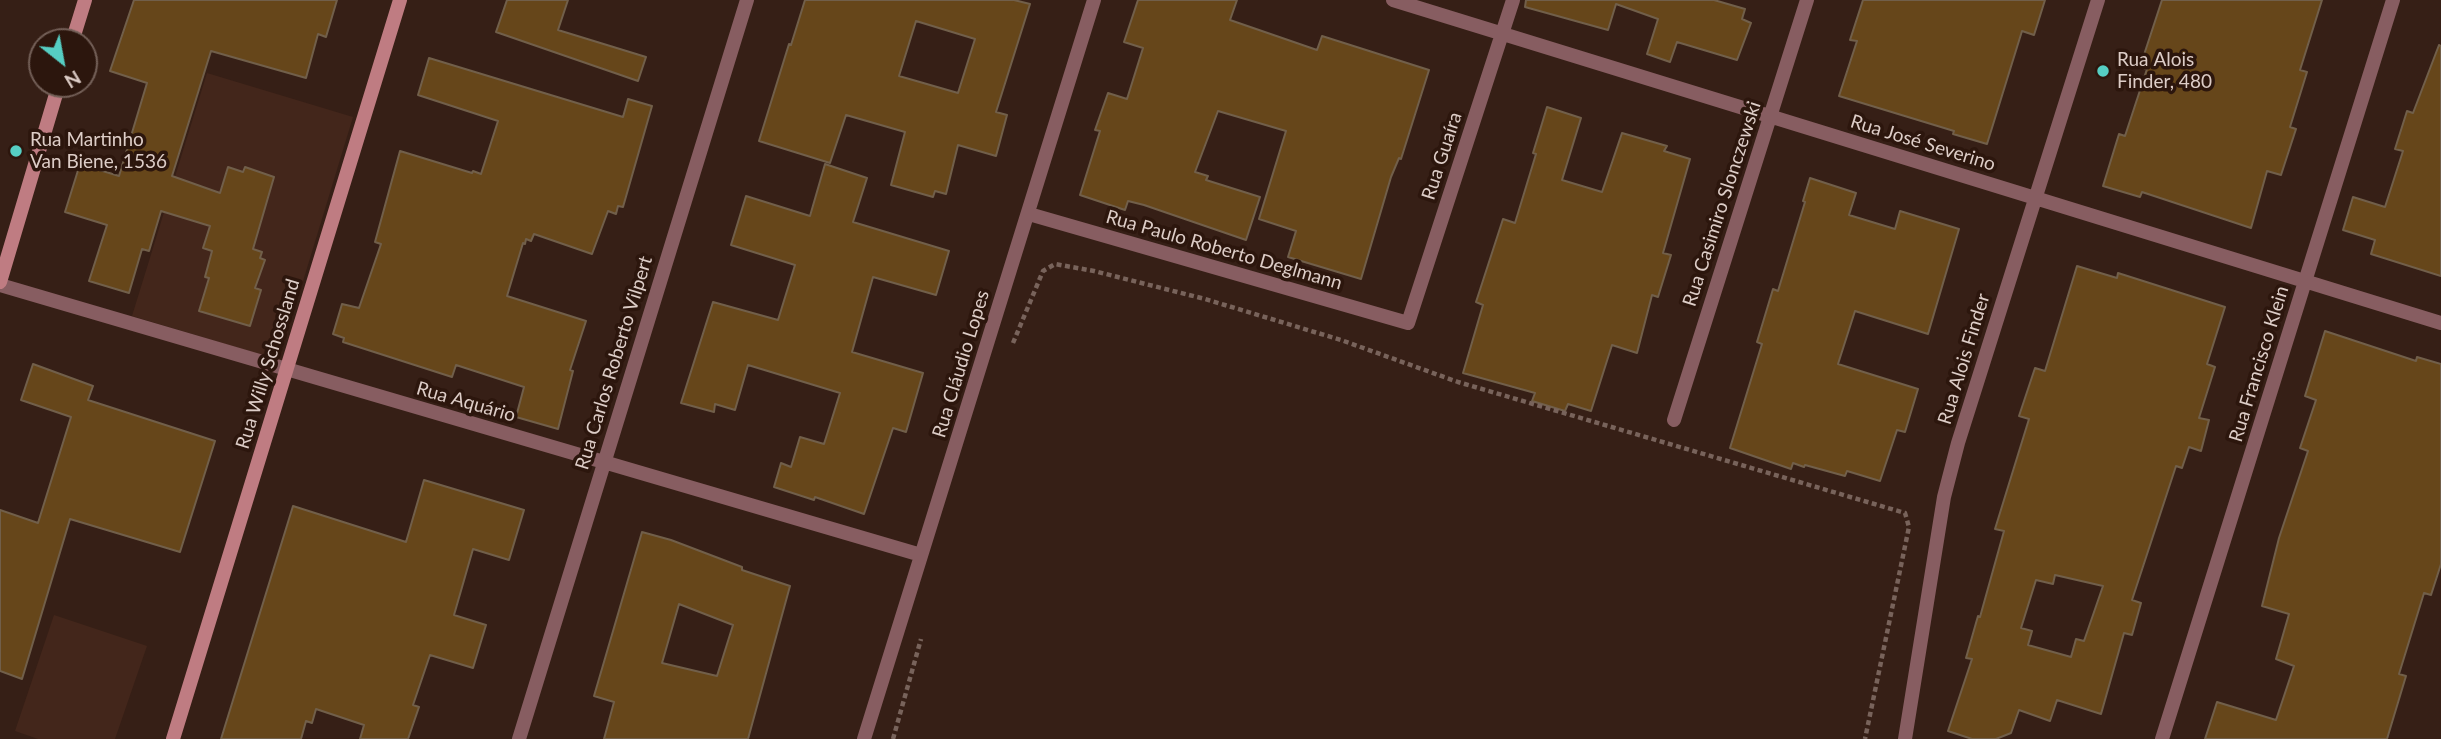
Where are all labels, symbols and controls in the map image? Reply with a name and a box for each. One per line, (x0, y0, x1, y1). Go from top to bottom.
north arrow (28, 28, 98, 98)
place label: Rua Alois Finder, 480 (2117, 49, 2212, 93)
marker: Rua Alois Finder, 480 (2095, 63, 2111, 79)
text: N (61, 66, 85, 93)
street label: Rua Casimiro Slonczewski (1678, 99, 1766, 309)
street label: Rua Guaíra (1417, 109, 1467, 203)
street label: Rua José Severino (1848, 110, 1998, 176)
place label: Rua Martinho Van Biene, 1536 (30, 129, 167, 173)
marker: Rua Martinho Van Biene, 1536 (8, 143, 24, 159)
street label: Rua Paulo Roberto Deglmann (1103, 205, 1345, 295)
street label: Rua Carlos Roberto Vilpert (571, 253, 657, 473)
street label: Rua Willy Schossland (231, 276, 305, 452)
street label: Rua Francisco Klein (2224, 283, 2294, 445)
street label: Rua Cláudio Lopes (928, 287, 994, 441)
street label: Rua Alois Finder (1933, 291, 1995, 427)
street label: Rua Aquário (414, 377, 518, 427)

